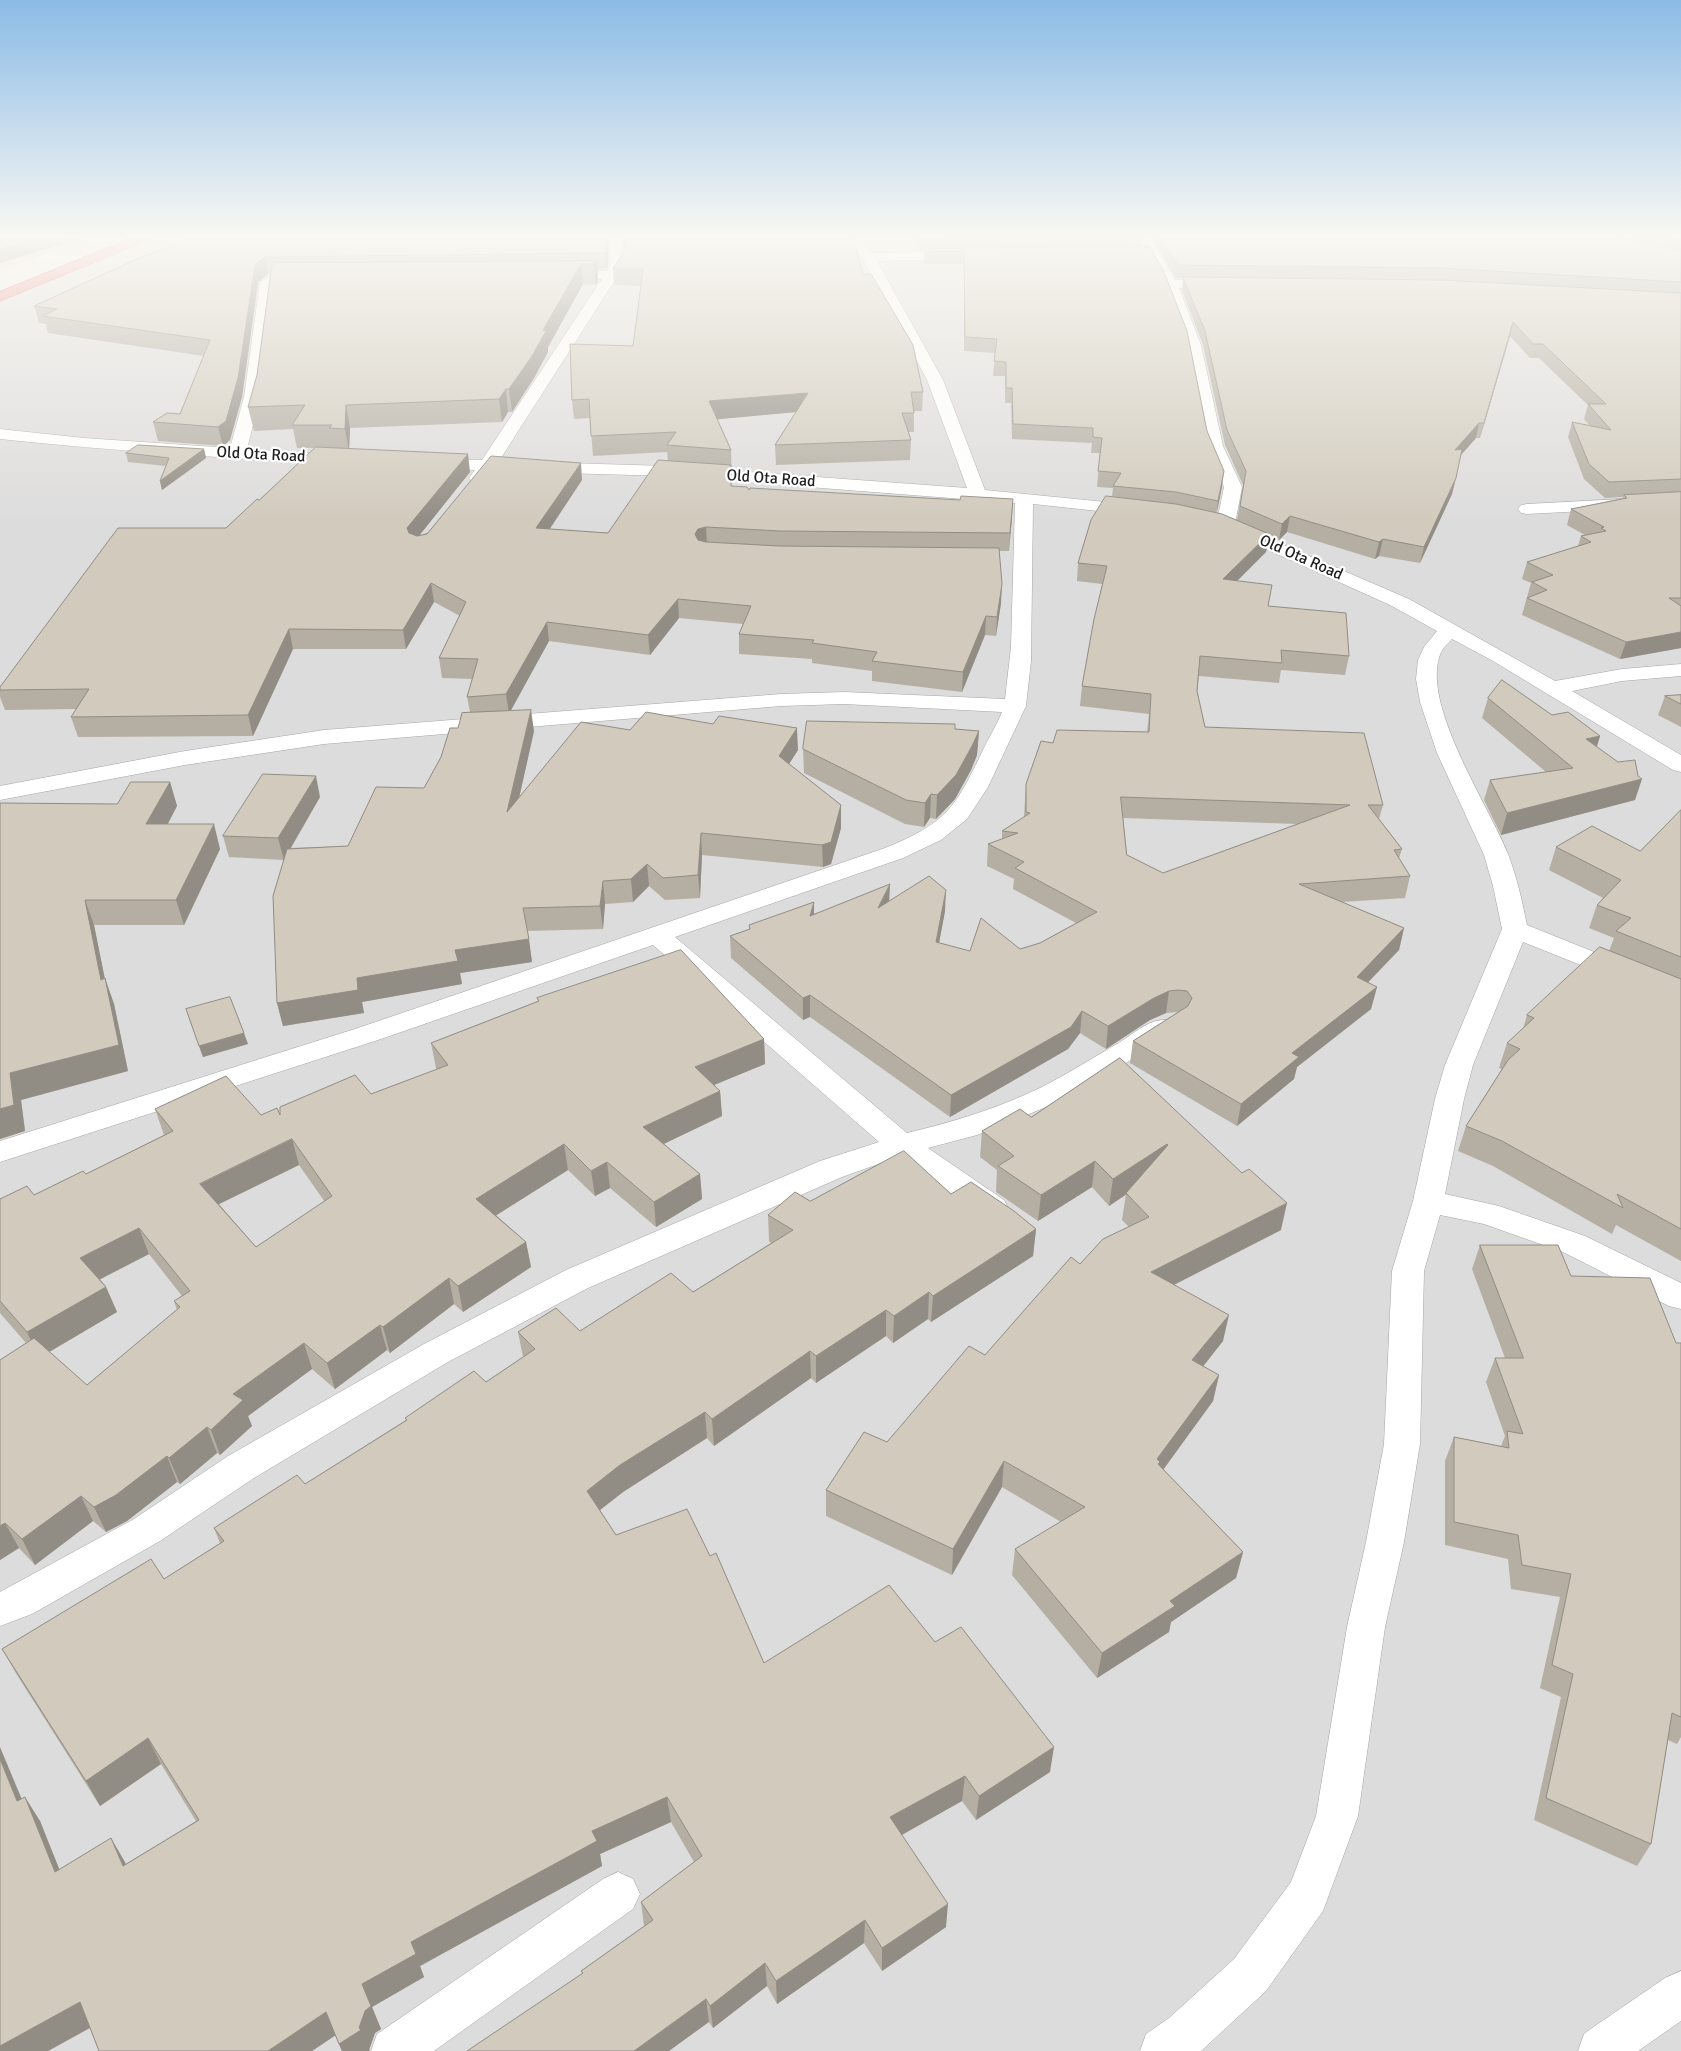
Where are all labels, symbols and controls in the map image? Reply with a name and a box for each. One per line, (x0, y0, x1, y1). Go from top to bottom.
street label: Old Ota Road (216, 443, 306, 467)
street label: Old Ota Road (726, 466, 816, 492)
street label: Old Ota Road (1256, 531, 1346, 585)

